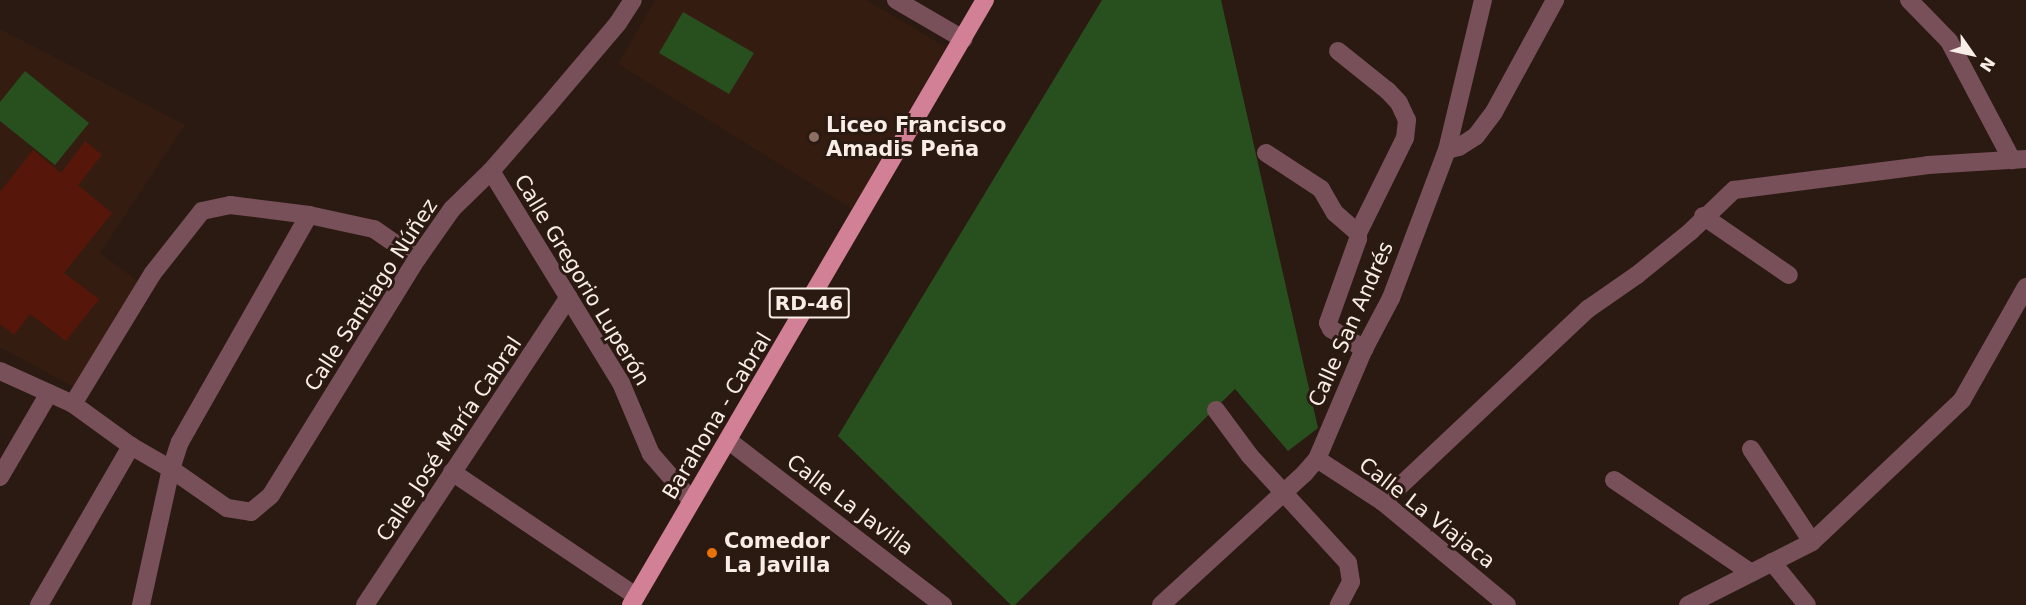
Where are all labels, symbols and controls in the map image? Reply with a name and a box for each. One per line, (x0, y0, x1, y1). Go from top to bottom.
north arrow (1942, 24, 2002, 84)
text: N (1976, 53, 1999, 75)
place label: Liceo Francisco Amadis Peña (826, 112, 1007, 162)
marker: Liceo Francisco Amadis Peña (807, 130, 821, 144)
street label: Calle Gregorio Luperón (509, 170, 655, 390)
street label: Calle Santiago Núñez (299, 194, 443, 396)
street label: Calle San Andrés (1303, 238, 1399, 410)
road number: RD-46 (768, 286, 850, 320)
street label: Barahona - Cabral (657, 328, 777, 504)
street label: Calle José María Cabral (371, 332, 527, 546)
street label: Calle La Javilla (782, 449, 918, 561)
street label: Calle La Viajaca (1354, 452, 1500, 574)
place label: Comedor La Javilla (724, 528, 830, 578)
marker: Comedor La Javilla (705, 546, 719, 560)

